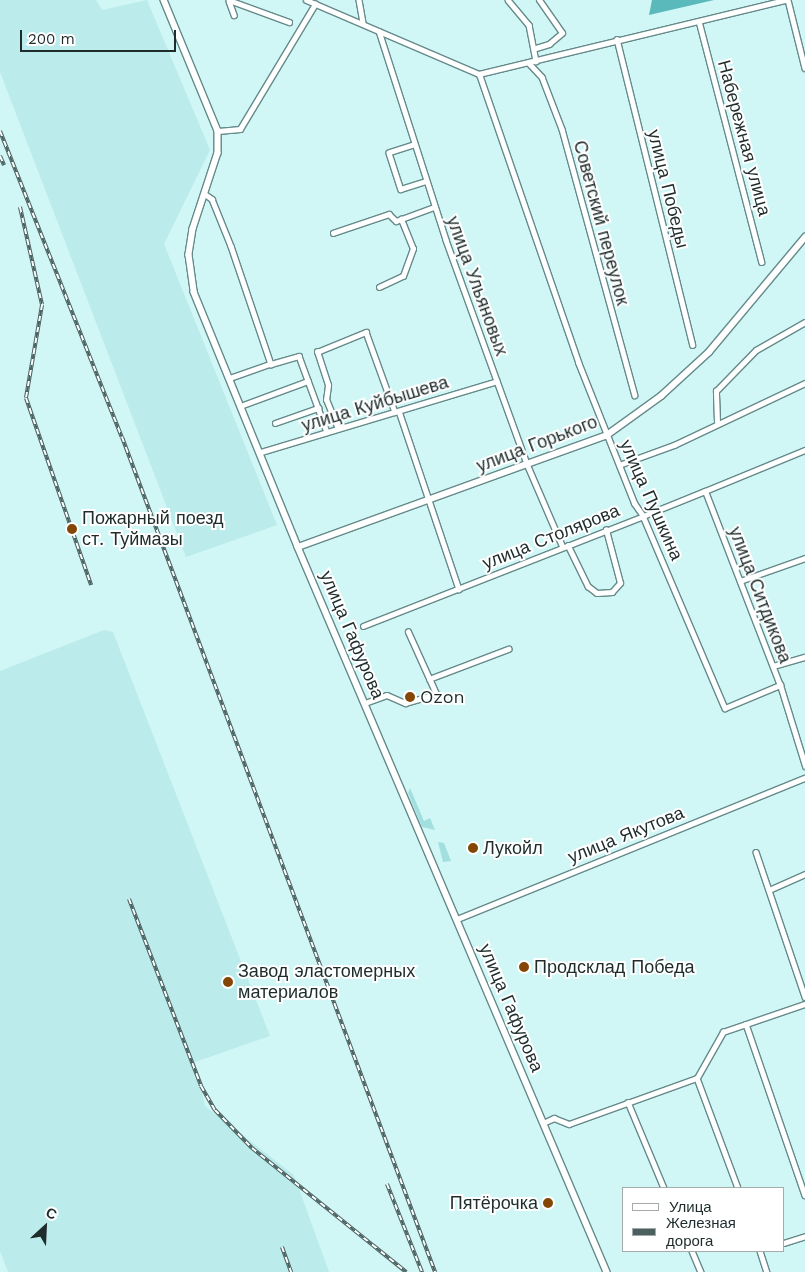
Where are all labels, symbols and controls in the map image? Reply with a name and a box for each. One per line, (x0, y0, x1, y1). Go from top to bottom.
scale bar (22, 20, 179, 52)
text: 200 m (28, 30, 75, 48)
street label: Набережная улица (713, 58, 775, 218)
street label: улица Победы (643, 127, 693, 251)
street label: Советский переулок (569, 138, 633, 308)
street label: улица Ульяновых (442, 213, 512, 359)
street label: улица Куйбышева (299, 371, 451, 437)
street label: улица Горького (473, 411, 601, 477)
street label: улица Пушкина (615, 436, 687, 564)
street label: улица Столярова (479, 500, 623, 574)
place label: Пожарный поезд ст. Туймазы (82, 508, 224, 550)
marker: Пожарный поезд ст. Туймазы (66, 523, 78, 535)
street label: улица Ситдикова (724, 524, 796, 666)
street label: улица Гафурова (315, 568, 389, 702)
place label: Ozon (420, 686, 465, 708)
marker: Ozon (404, 691, 416, 703)
street label: улица Якутова (565, 802, 687, 868)
place label: Лукойл (483, 837, 543, 859)
marker: Лукойл (467, 842, 479, 854)
street label: улица Гафурова (474, 941, 548, 1075)
place label: Продсклад Победа (534, 956, 694, 978)
place label: Завод эластомерных материалов (238, 961, 415, 1004)
marker: Продсклад Победа (518, 961, 530, 973)
marker: Завод эластомерных материалов (222, 976, 234, 988)
legend (622, 1187, 785, 1252)
place label: Пятёрочка (450, 1192, 538, 1214)
marker: Пятёрочка (542, 1197, 554, 1209)
text: Улица (669, 1198, 712, 1216)
north arrow (20, 1202, 70, 1252)
text: С (43, 1204, 59, 1223)
text: Железная дорога (666, 1214, 736, 1250)

